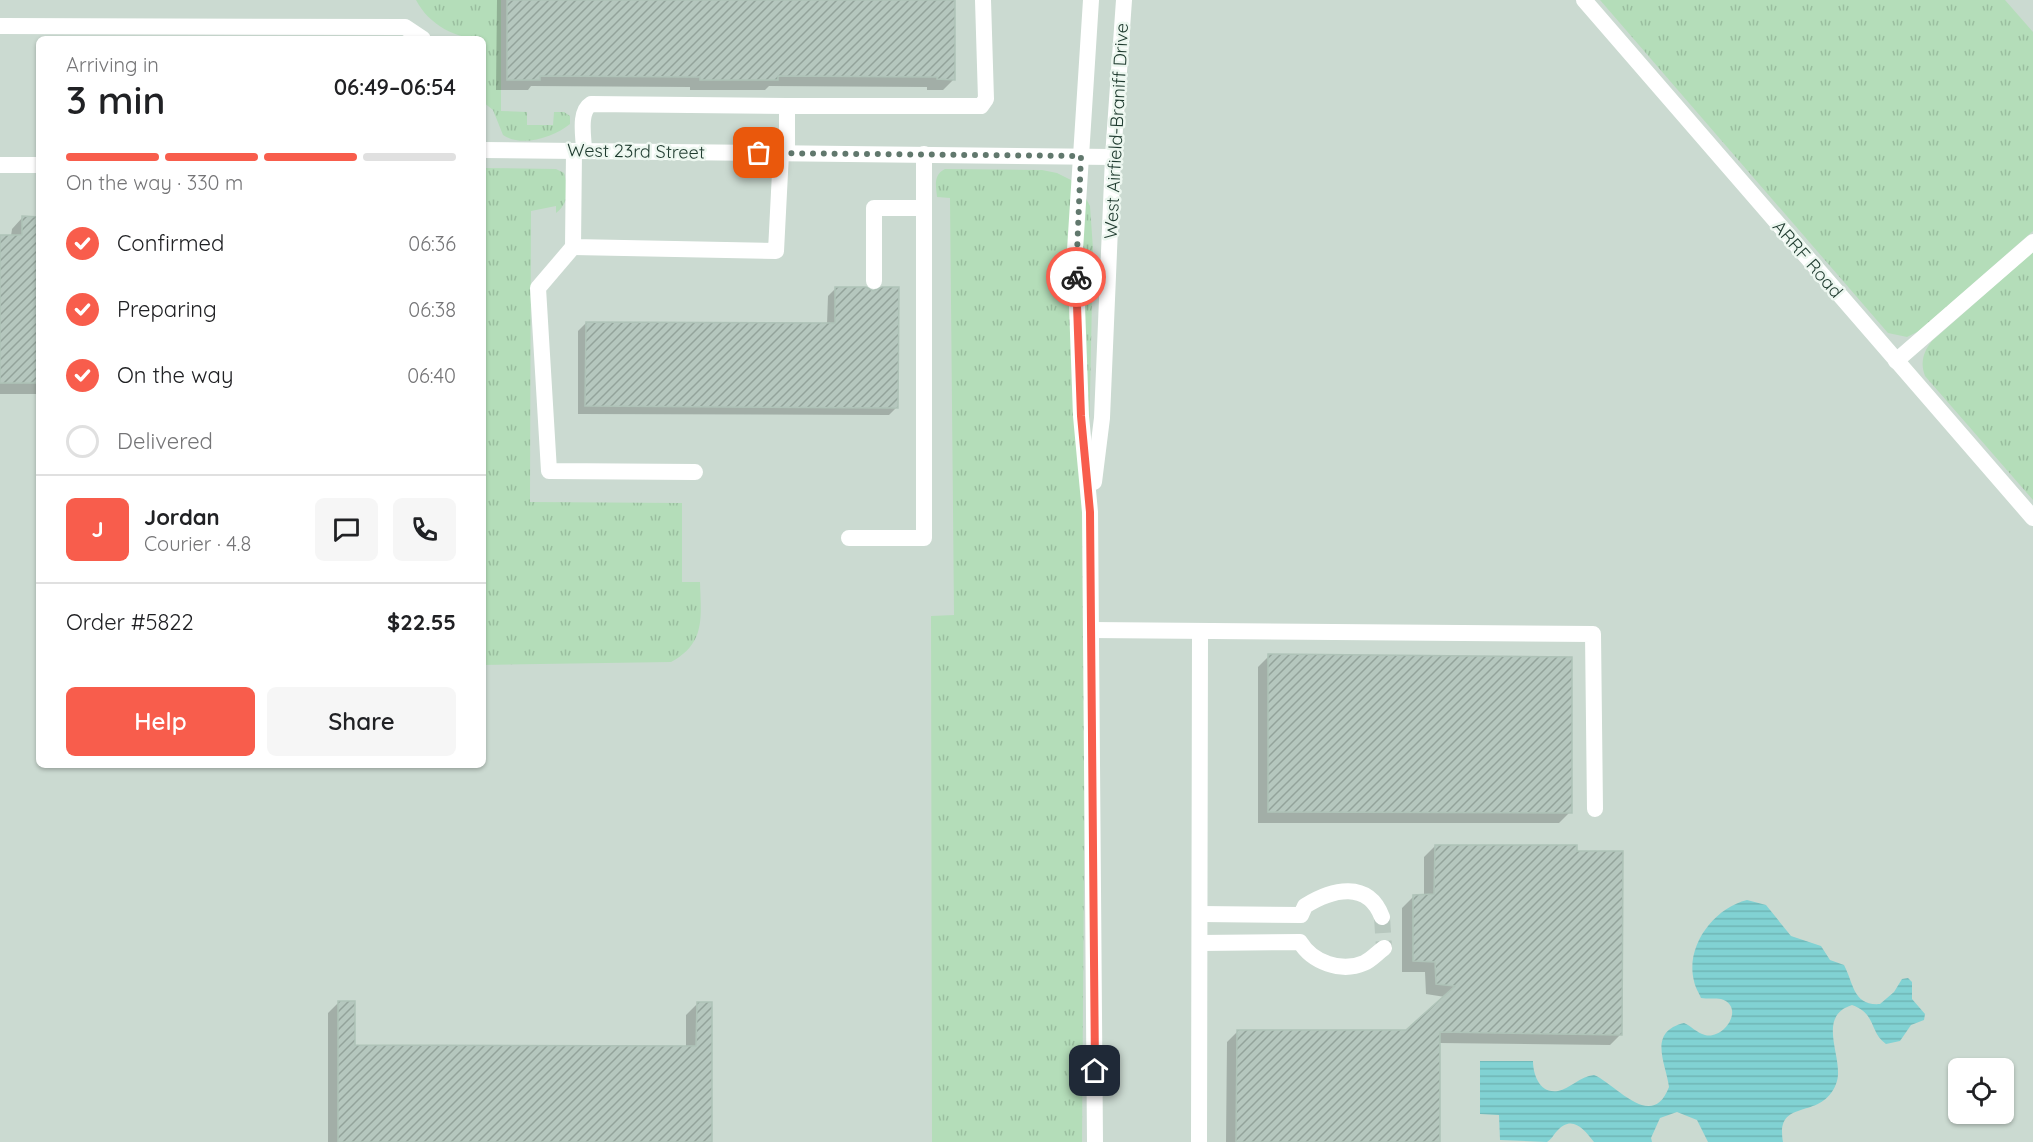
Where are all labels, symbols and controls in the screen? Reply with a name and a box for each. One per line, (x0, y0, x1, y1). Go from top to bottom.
street label: West Airfield-Braniff Drive (1099, 22, 1133, 240)
text: Arriving in (66, 52, 159, 77)
text: 06:49–06:54 (334, 73, 456, 101)
text: 3 min (66, 75, 165, 124)
pin (733, 127, 784, 178)
icon: bag (742, 136, 775, 169)
street label: West 23rd Street (567, 138, 705, 164)
text: On the way · 330 m (66, 170, 243, 195)
street label: ARRF Road (1768, 215, 1848, 303)
icon: check (66, 227, 99, 260)
text: Confirmed (117, 229, 224, 257)
text: 06:36 (408, 231, 456, 256)
courier (1046, 247, 1106, 307)
icon: bike (1060, 261, 1093, 294)
icon: check (66, 293, 99, 326)
text: Preparing (117, 295, 217, 323)
text: 06:38 (408, 297, 456, 322)
icon: check (66, 359, 99, 392)
text: On the way (117, 361, 233, 389)
text: 06:40 (407, 363, 456, 388)
text: Delivered (117, 427, 213, 455)
button: chat (315, 498, 378, 561)
button: phone (393, 498, 456, 561)
text: Jordan (144, 503, 220, 531)
text: J (91, 515, 104, 543)
text: Courier · 4.8 (144, 531, 251, 556)
text: Order #5822 (66, 608, 194, 636)
text: $22.55 (387, 608, 456, 636)
button: Help (66, 687, 255, 756)
button: Share (267, 687, 456, 756)
pin (1069, 1045, 1120, 1096)
icon: home (1078, 1054, 1111, 1087)
map controls (1948, 1058, 2014, 1124)
button: locate (1948, 1058, 2014, 1124)

